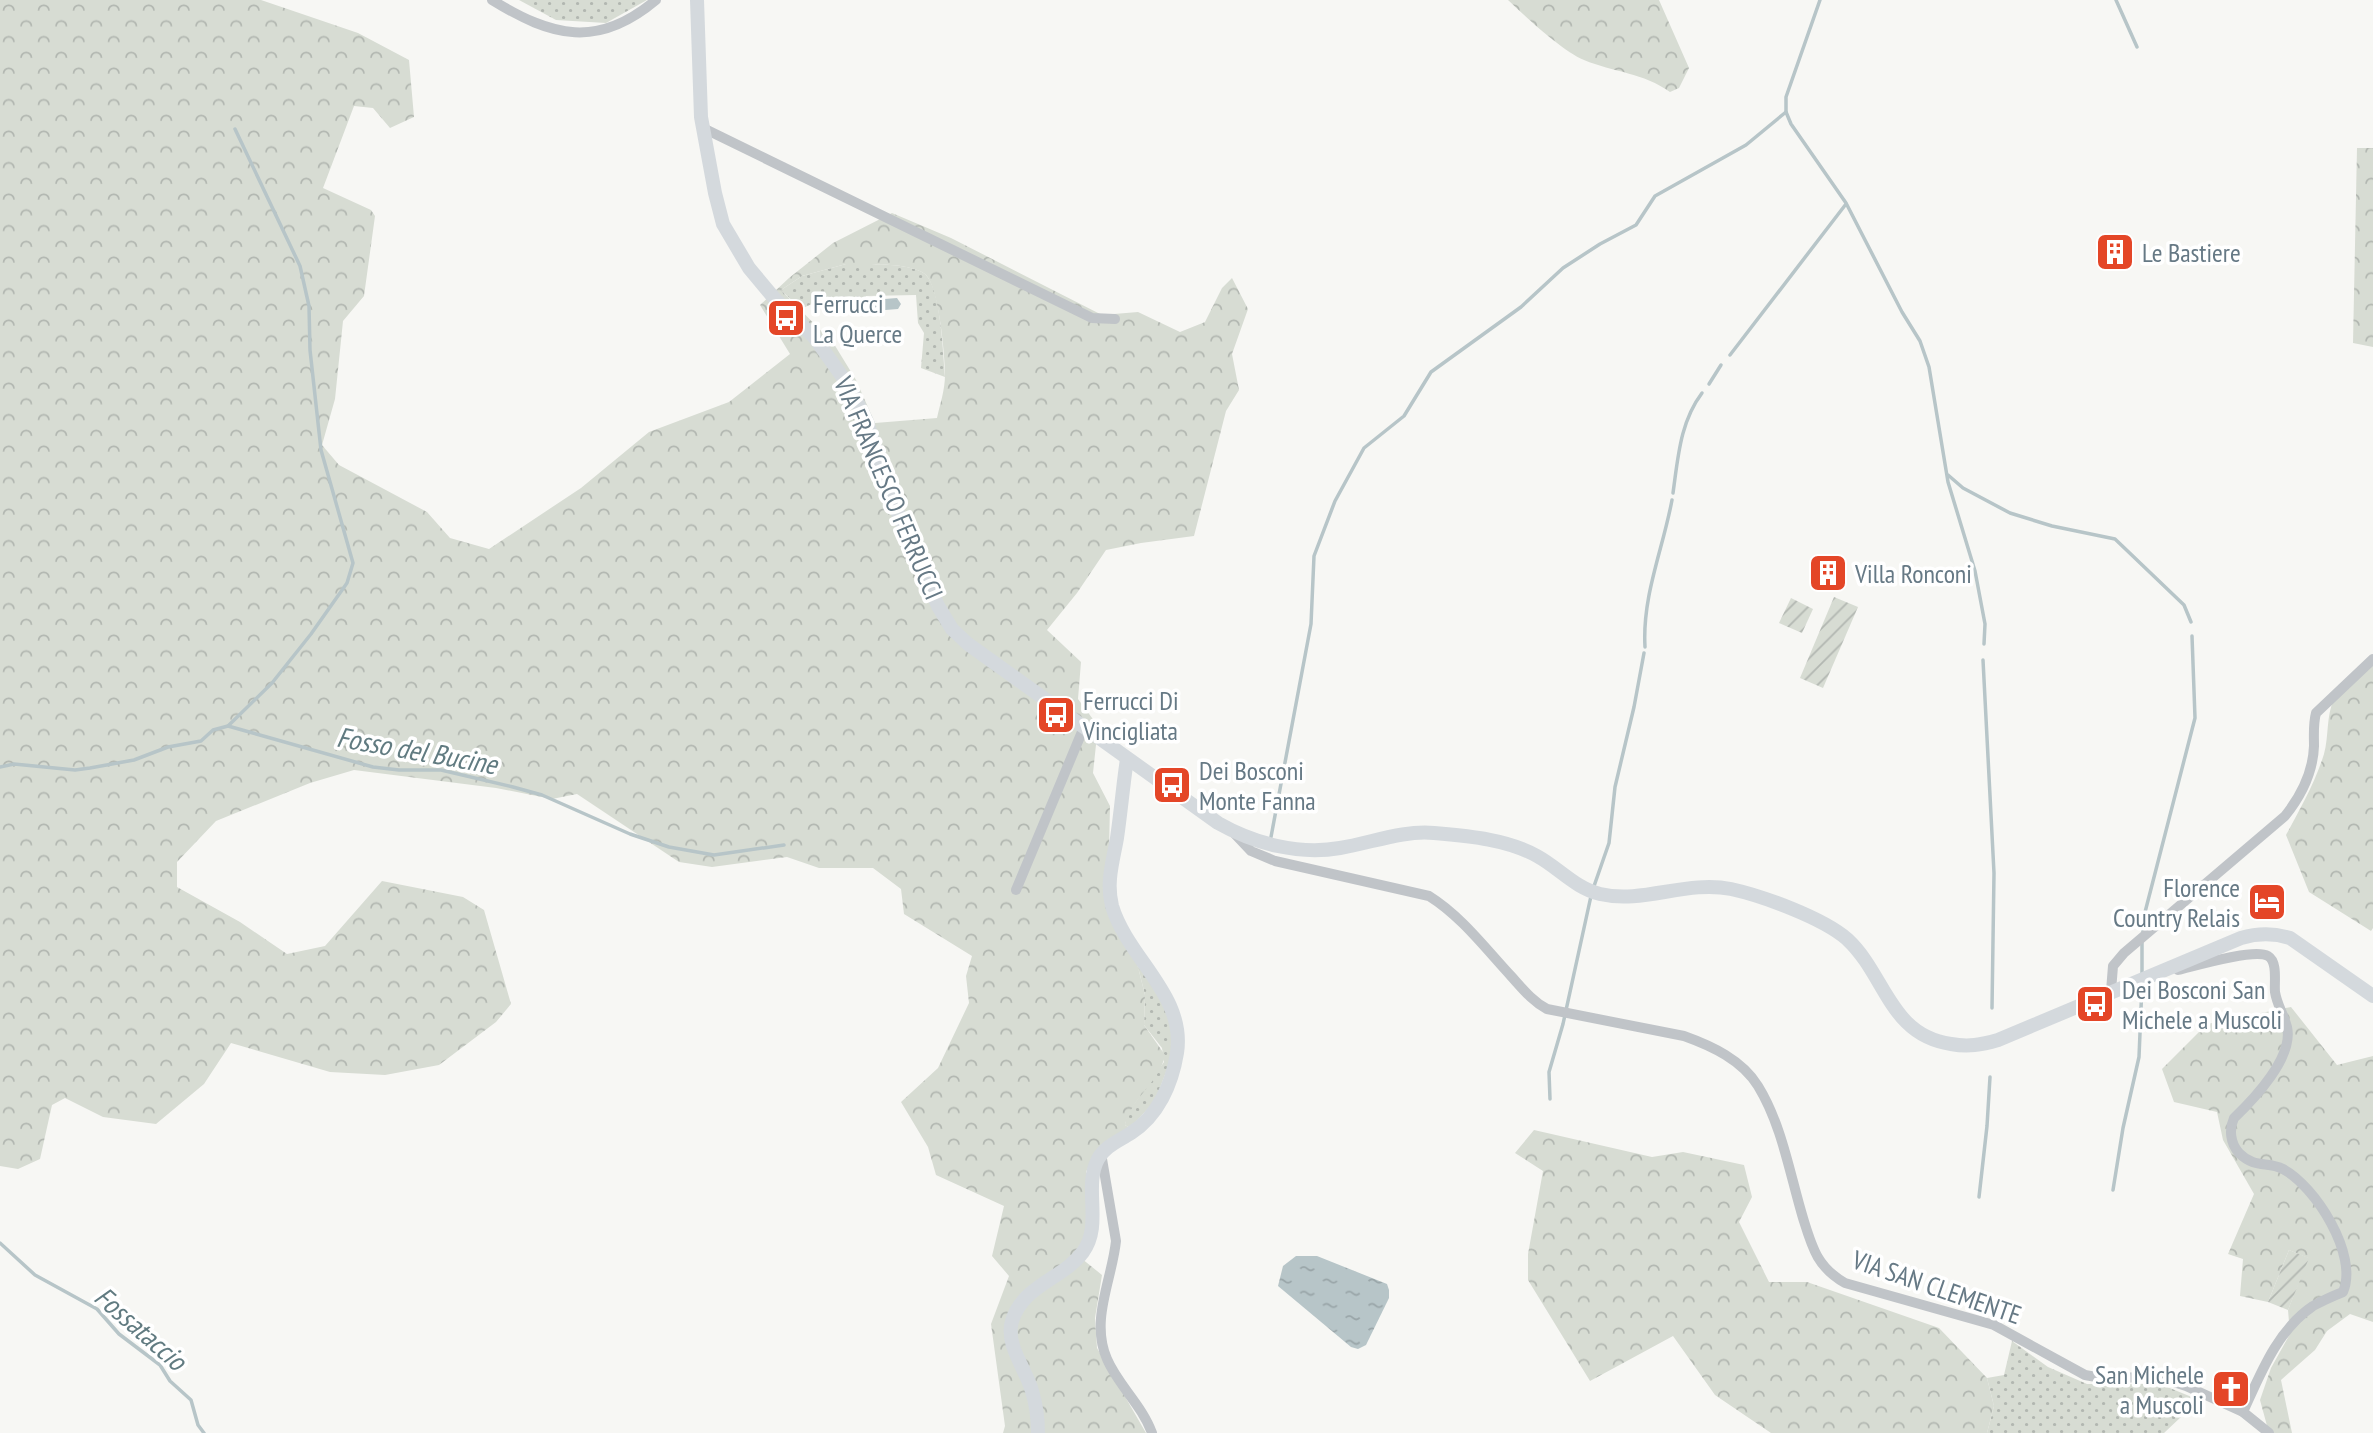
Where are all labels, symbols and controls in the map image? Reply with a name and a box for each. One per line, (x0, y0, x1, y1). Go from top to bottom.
building icon: Le Bastiere (2094, 231, 2136, 273)
place label: Le Bastiere (2142, 236, 2241, 269)
place label: Ferrucci La Querce (813, 287, 902, 350)
bus stop icon: Ferrucci La Querce (765, 297, 807, 339)
street label: VIA FRANCESCO FERRUCCI (827, 371, 951, 604)
building icon: Villa Ronconi (1807, 552, 1849, 594)
place label: Villa Ronconi (1854, 557, 1972, 590)
place label: Ferrucci Di Vincigliata (1082, 684, 1179, 747)
bus stop icon: Ferrucci Di Vincigliata (1035, 694, 1077, 736)
water label: Fosso del Bucine (334, 718, 502, 783)
place label: Dei Bosconi Monte Fanna (1199, 754, 1316, 817)
bus stop icon: Dei Bosconi Monte Fanna (1151, 764, 1193, 806)
place label: Florence Country Relais (2113, 871, 2240, 934)
hotel icon: Florence Country Relais (2246, 881, 2288, 923)
place label: Dei Bosconi San Michele a Muscoli (2122, 973, 2282, 1036)
bus stop icon: Dei Bosconi San Michele a Muscoli (2074, 983, 2116, 1025)
street label: VIA SAN CLEMENTE (1847, 1242, 2026, 1331)
water label: Fossataccio (87, 1278, 196, 1379)
place label: San Michele a Muscoli (2095, 1358, 2204, 1421)
church icon: San Michele a Muscoli (2210, 1368, 2252, 1410)

